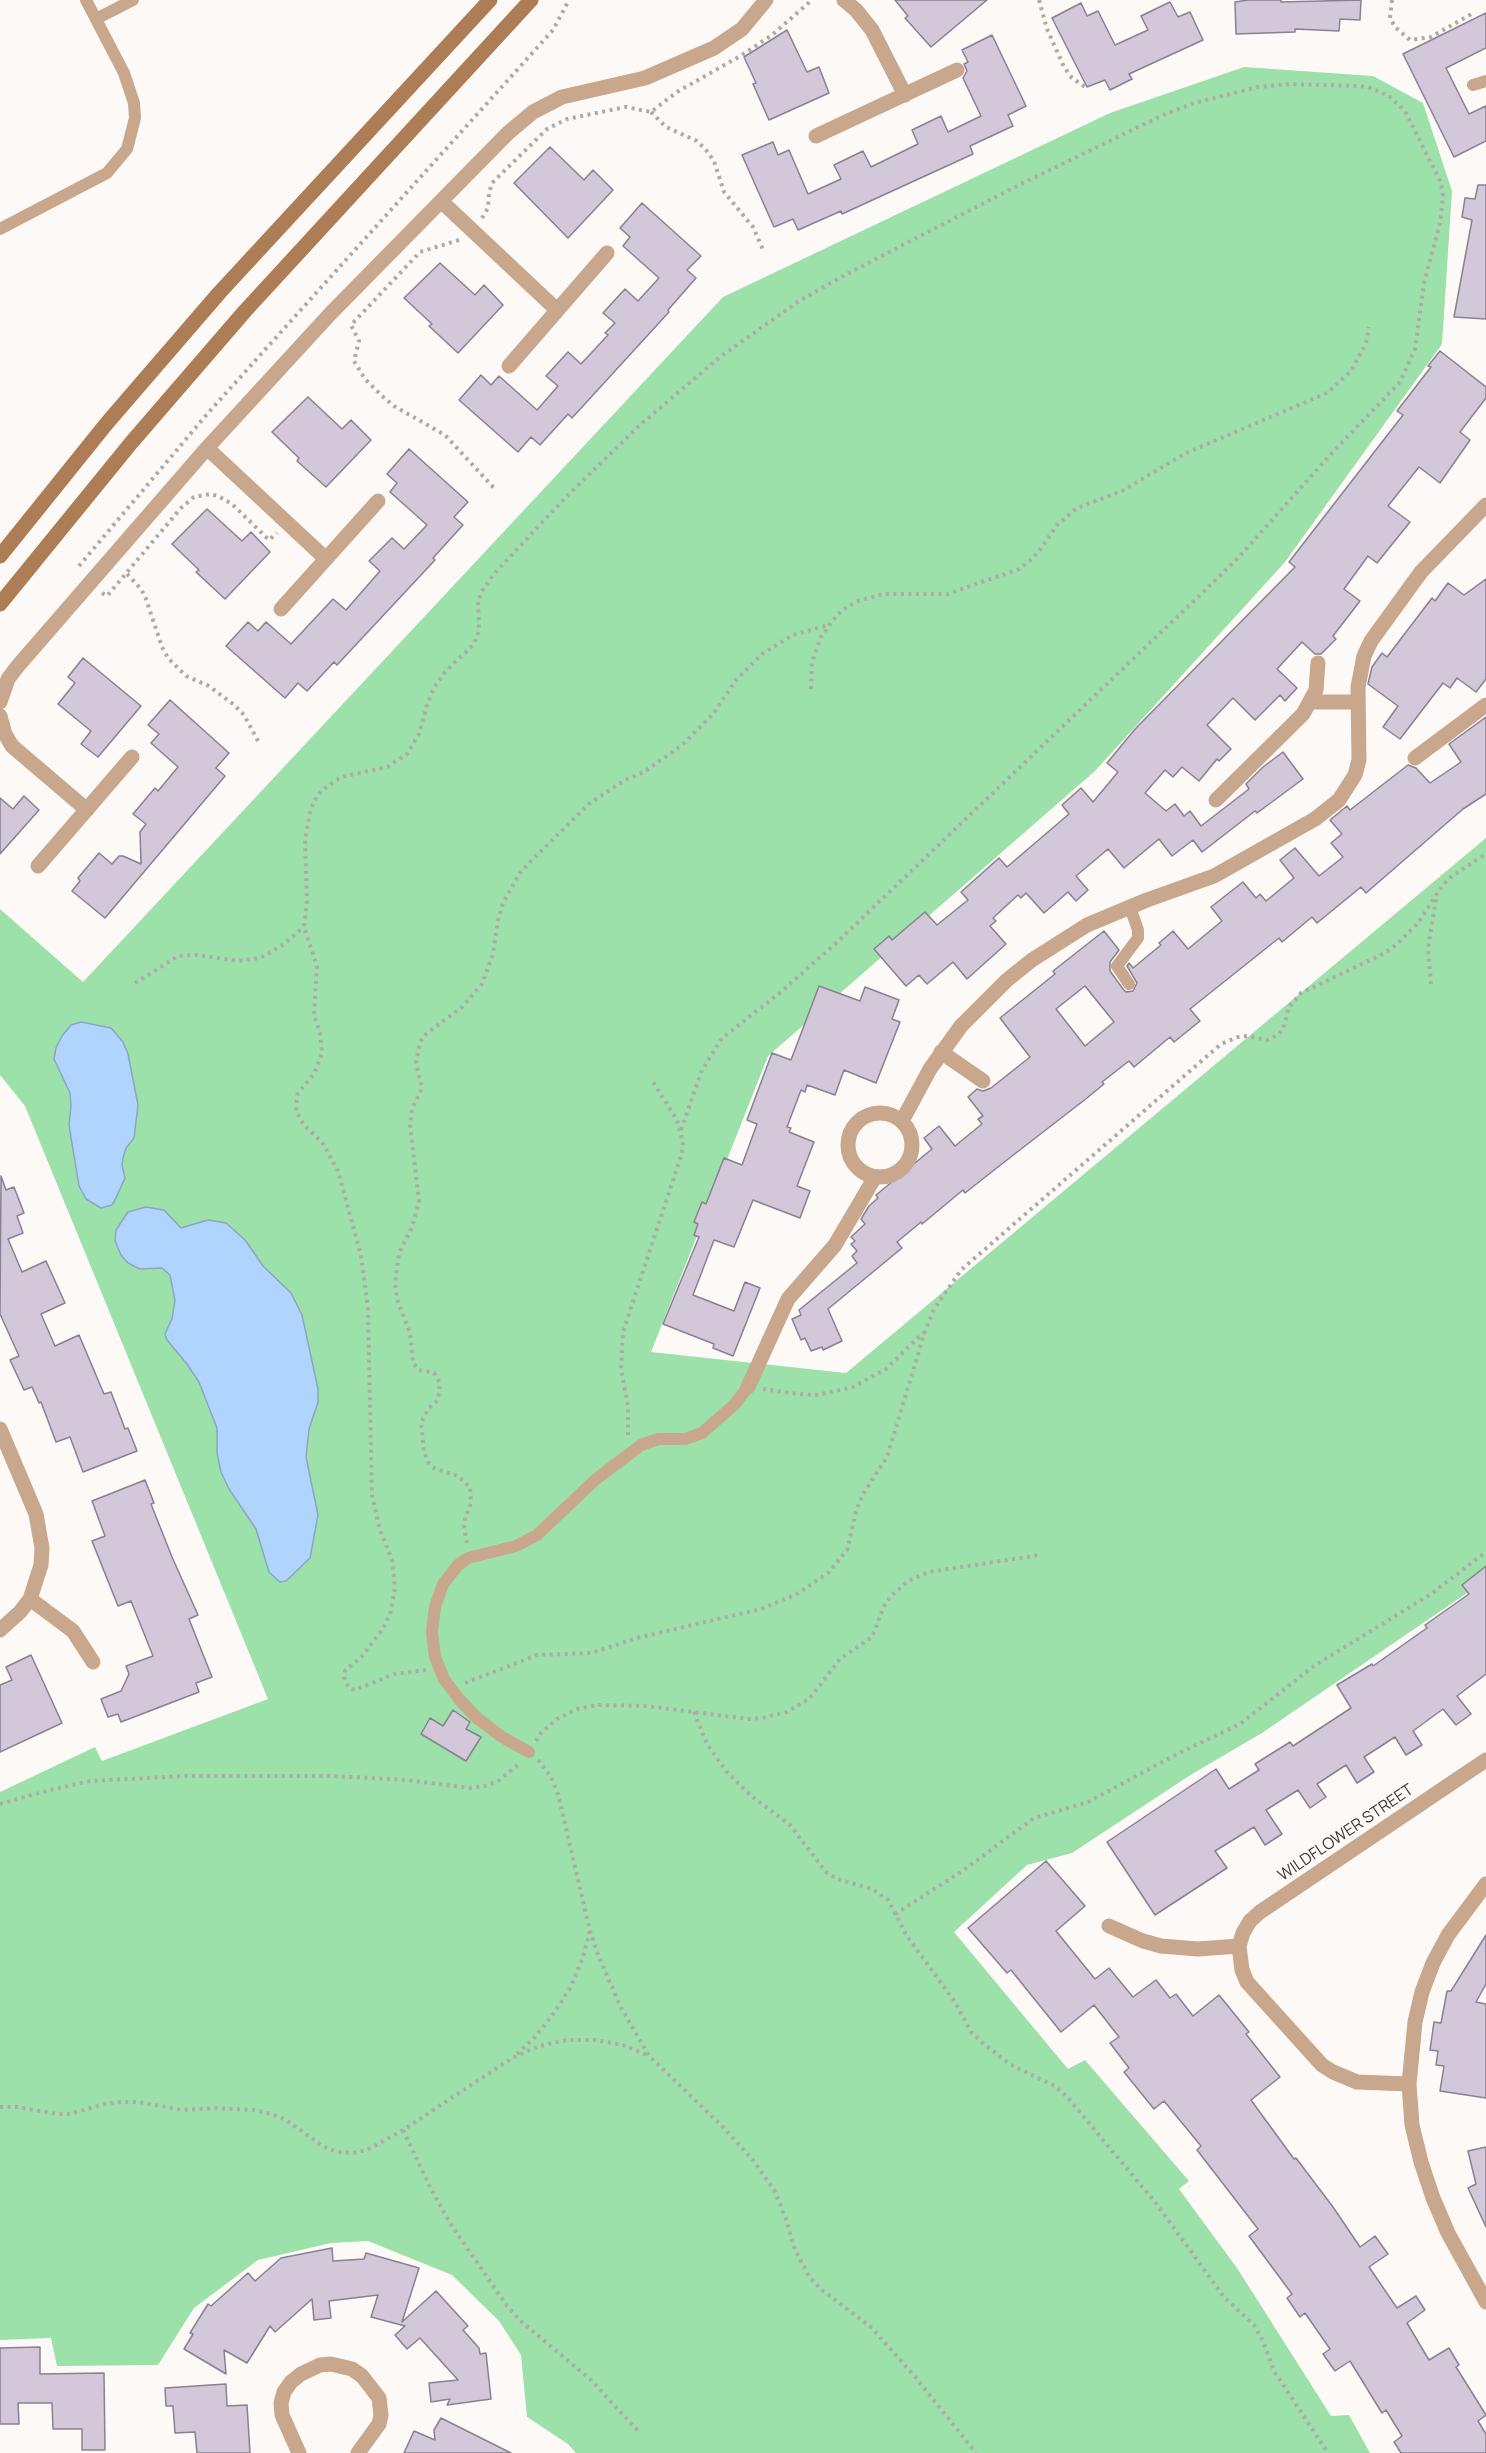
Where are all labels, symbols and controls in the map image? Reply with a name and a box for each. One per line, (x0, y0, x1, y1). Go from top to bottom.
street label: WILDFLOWER STREET (1275, 1781, 1417, 1885)

